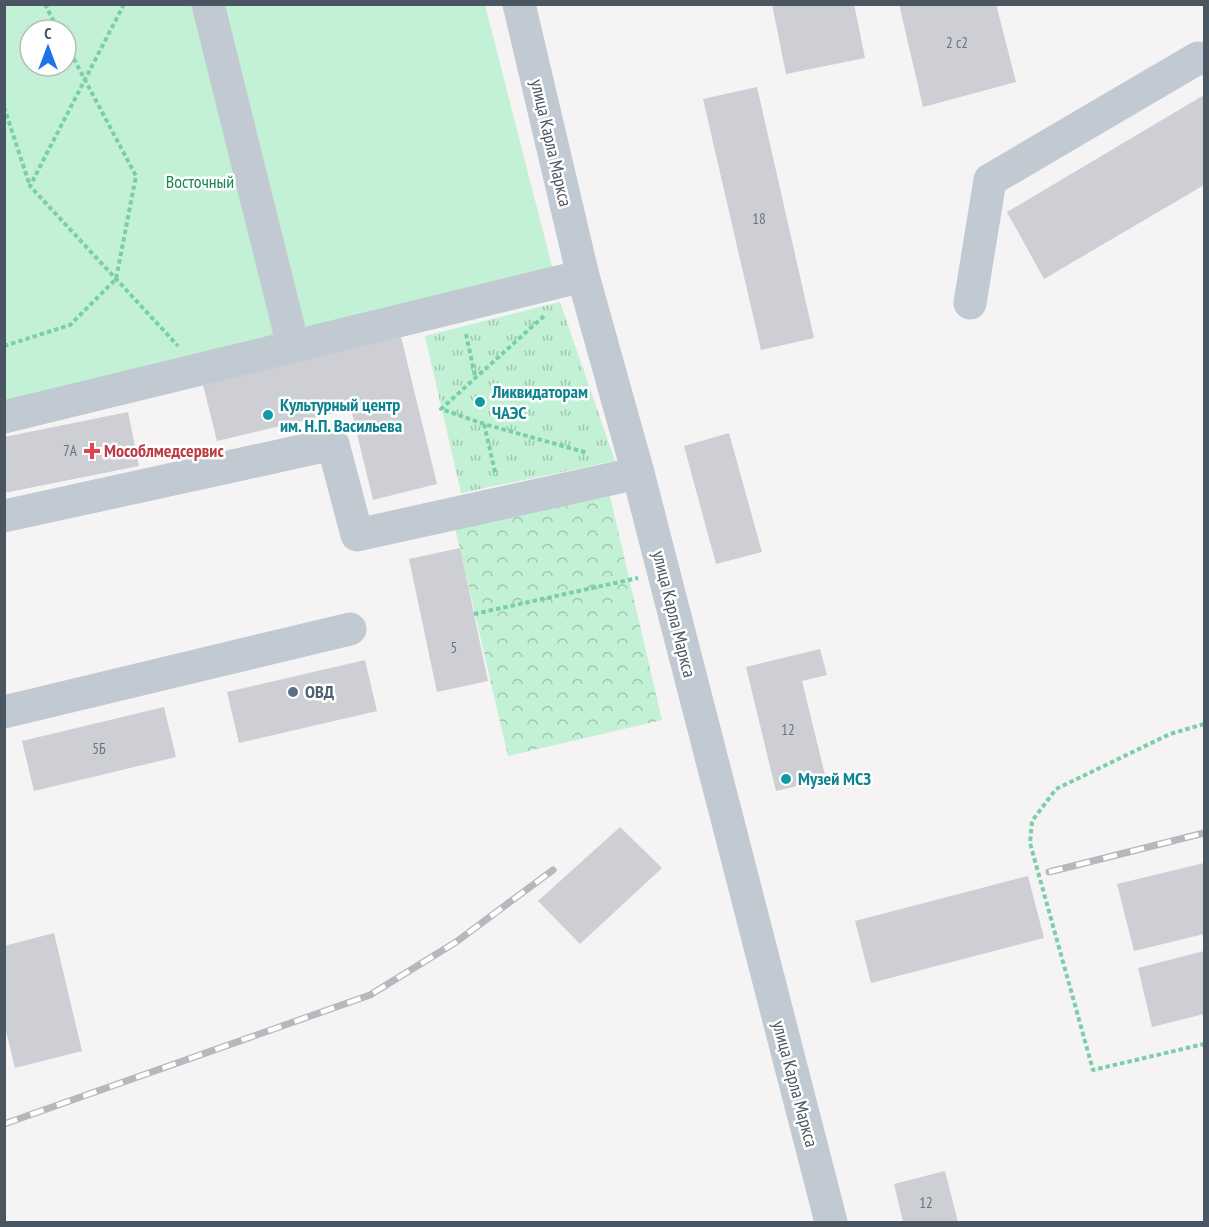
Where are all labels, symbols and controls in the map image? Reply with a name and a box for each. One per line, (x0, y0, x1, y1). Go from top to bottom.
north arrow (18, 18, 78, 78)
text: С (44, 23, 52, 43)
house number: 2 с2 (946, 33, 968, 52)
street label: улица Карла Маркса (526, 77, 577, 209)
park label: Восточный (166, 170, 234, 193)
house number: 18 (752, 209, 766, 228)
place label: Ликвидаторам ЧАЭС (491, 380, 588, 424)
place label: Культурный центр им. Н.П. Васильева (280, 393, 402, 437)
marker: Ликвидаторам ЧАЭС (473, 395, 487, 409)
marker: Культурный центр им. Н.П. Васильева (261, 408, 275, 422)
place label: Мособлмедсервис (104, 439, 224, 462)
house number: 7А (63, 441, 78, 460)
marker: Мособлмедсервис (85, 444, 99, 458)
street label: улица Карла Маркса (648, 548, 701, 680)
house number: 5 (451, 638, 457, 657)
place label: ОВД (305, 680, 335, 703)
marker: ОВД (286, 685, 300, 699)
house number: 12 (781, 720, 795, 739)
house number: 5Б (92, 739, 106, 758)
place label: Музей МСЗ (798, 767, 871, 790)
marker: Музей МСЗ (779, 772, 793, 786)
street label: улица Карла Маркса (768, 1018, 823, 1150)
house number: 12 (919, 1193, 933, 1212)

